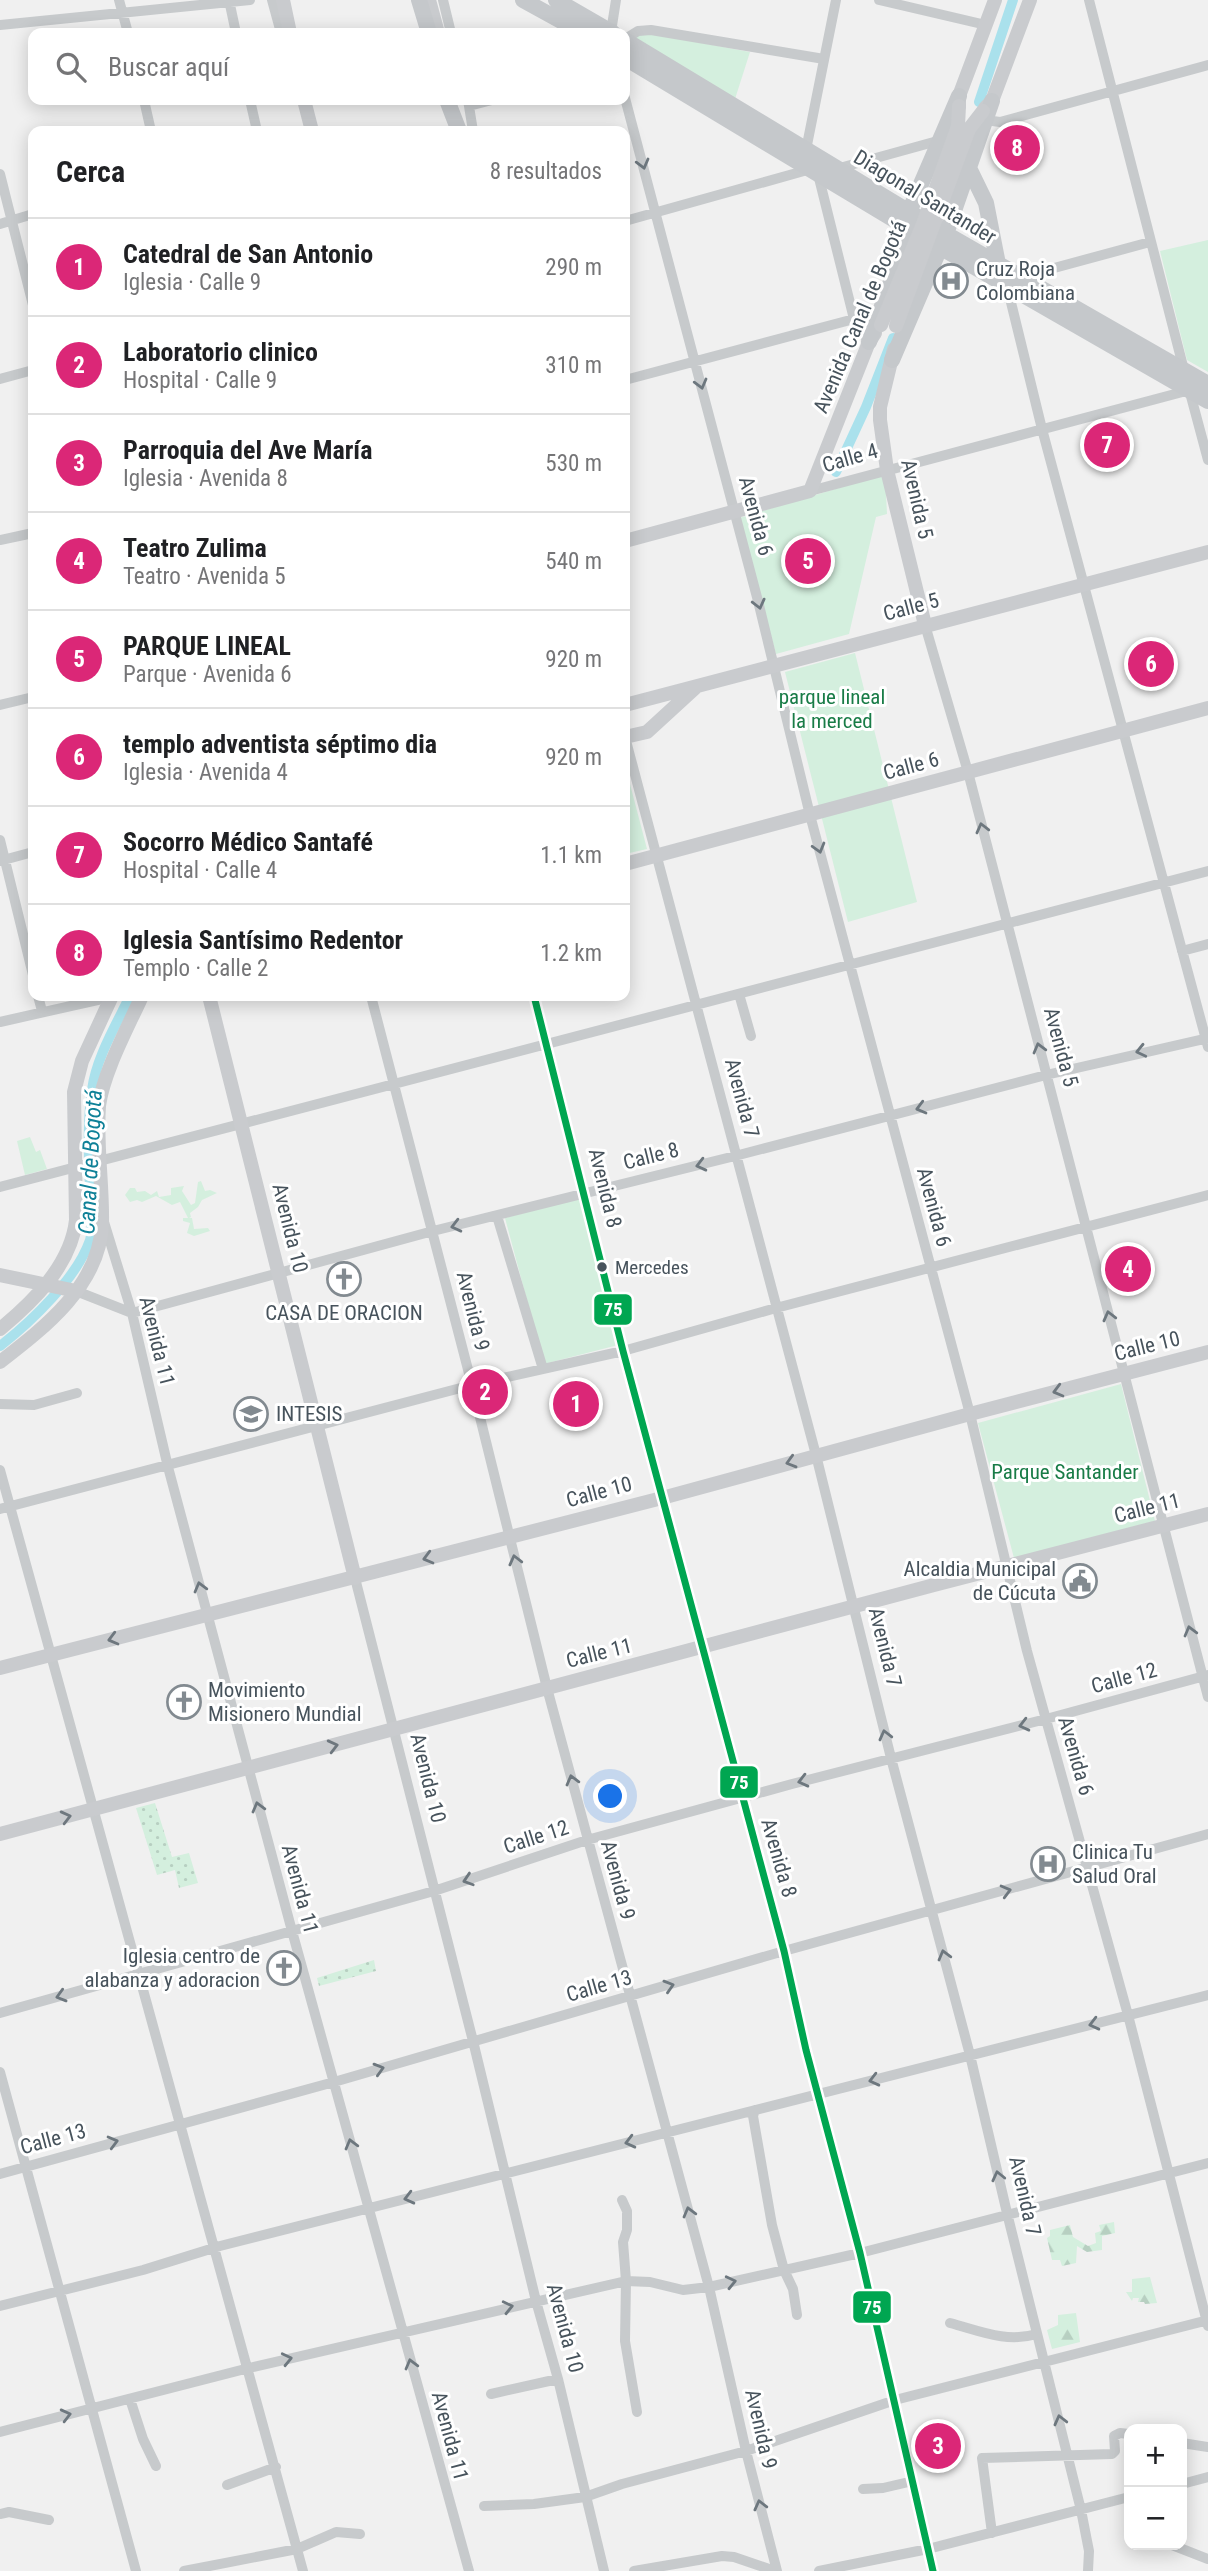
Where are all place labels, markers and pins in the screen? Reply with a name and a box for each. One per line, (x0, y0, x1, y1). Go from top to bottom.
pin: 8 (994, 122, 1040, 174)
place label: Cruz Roja Colombiana (976, 257, 1075, 305)
hospital icon: Cruz Roja Colombiana (932, 262, 970, 300)
pin: 7 (1084, 419, 1130, 471)
pin: 5 (785, 535, 831, 587)
pin: 6 (1128, 638, 1174, 690)
pin: 4 (1105, 1243, 1151, 1295)
place label: Mercedes (615, 1256, 689, 1279)
church icon: CASA DE ORACION (325, 1260, 363, 1298)
marker: Mercedes (595, 1260, 609, 1274)
place label: CASA DE ORACION (265, 1301, 423, 1325)
pin: 2 (462, 1366, 508, 1418)
pin: 1 (553, 1378, 599, 1430)
school or university icon: INTESIS (232, 1395, 270, 1433)
place label: INTESIS (276, 1402, 342, 1426)
place label: Alcaldia Municipal de Cúcuta (904, 1557, 1056, 1605)
public building icon: Alcaldia Municipal de Cúcuta (1061, 1562, 1099, 1600)
place label: Movimiento Misionero Mundial (208, 1678, 362, 1726)
church icon: Movimiento Misionero Mundial (165, 1683, 203, 1721)
place label: Clinica Tu Salud Oral (1072, 1840, 1157, 1888)
hospital icon: Clinica Tu Salud Oral (1029, 1845, 1067, 1883)
place label: Iglesia centro de alabanza y adoracion (85, 1944, 260, 1992)
church icon: Iglesia centro de alabanza y adoracion (265, 1949, 303, 1987)
pin: 3 (915, 2420, 961, 2472)

